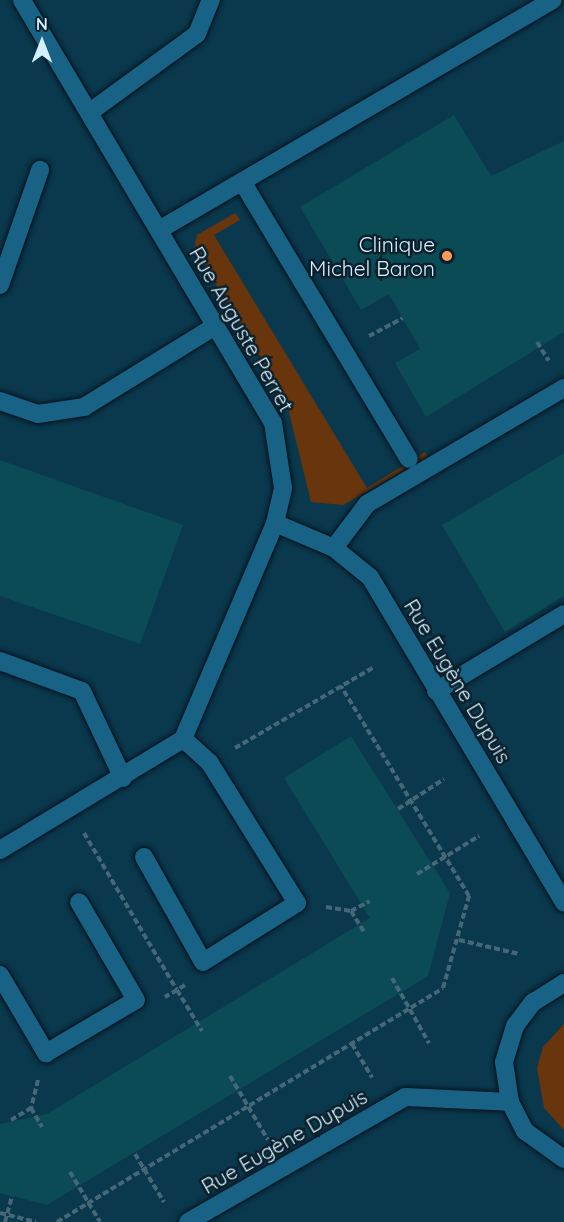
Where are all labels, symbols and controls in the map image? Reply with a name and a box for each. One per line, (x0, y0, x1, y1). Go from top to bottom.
north arrow (12, 12, 72, 72)
text: N (36, 14, 48, 34)
place label: Clinique Michel Baron (309, 231, 435, 281)
street label: Rue Auguste Perret (184, 242, 300, 416)
marker: Clinique Michel Baron (440, 249, 454, 263)
street label: Rue Eugène Dupuis (399, 594, 517, 768)
street label: Rue Eugène Dupuis (197, 1083, 371, 1199)

